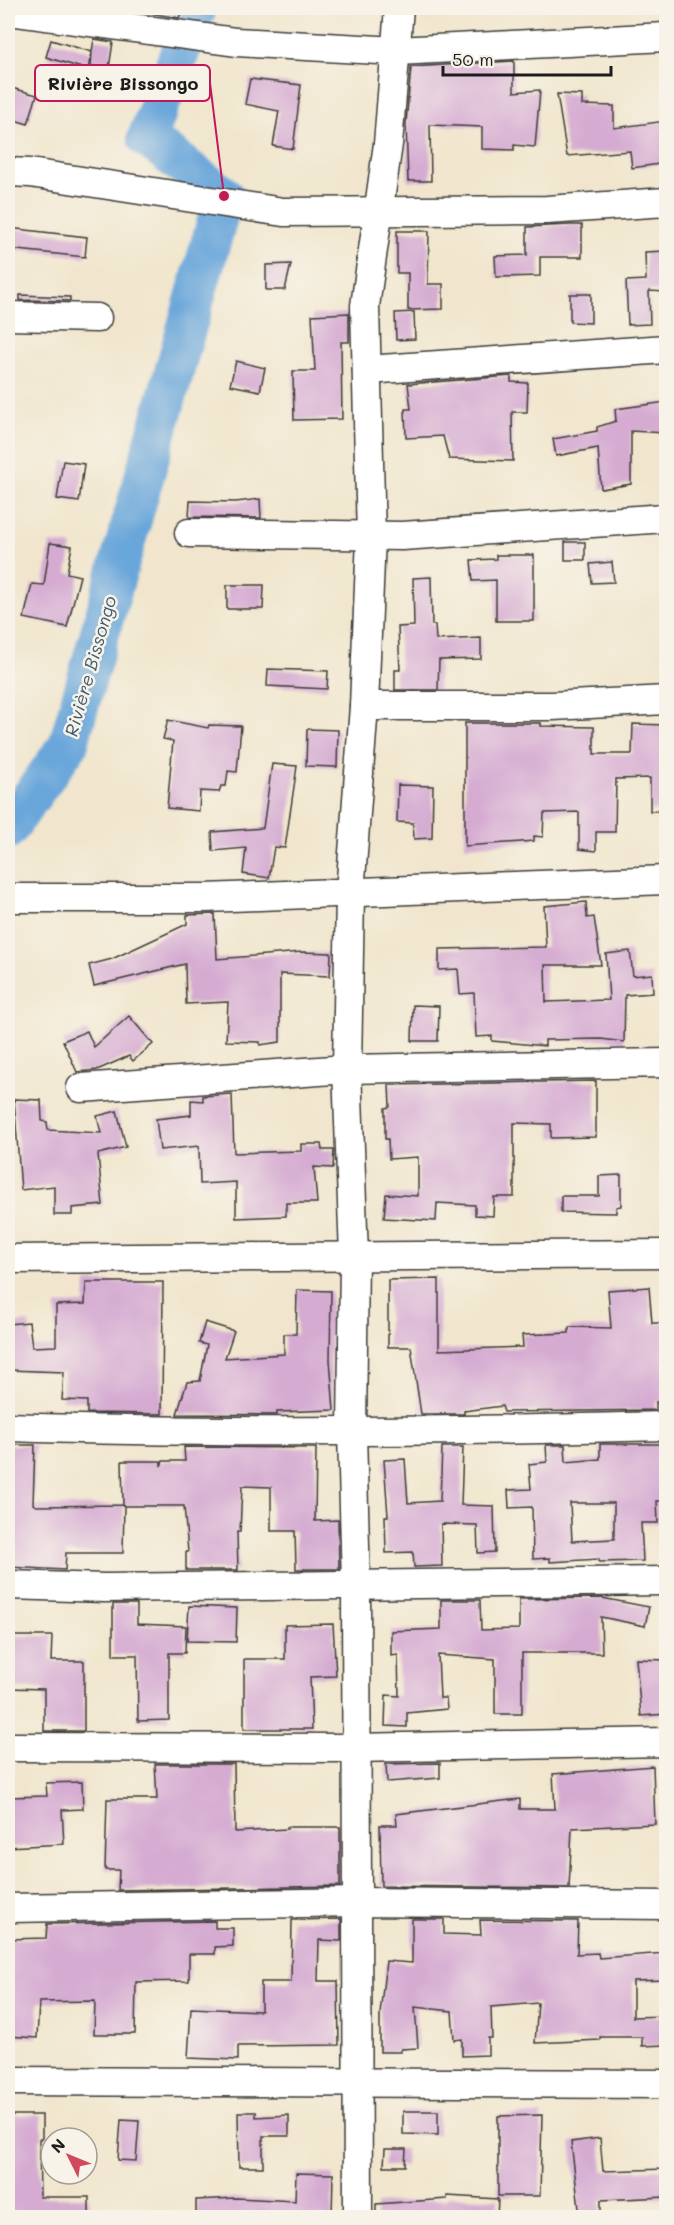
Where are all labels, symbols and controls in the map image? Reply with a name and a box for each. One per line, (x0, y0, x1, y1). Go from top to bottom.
scale bar (443, 39, 611, 77)
text: 50 m (452, 47, 494, 71)
callout: Rivière Bissongo (35, 65, 210, 101)
text: Rivière Bissongo (48, 71, 199, 95)
water label: Rivière Bissongo (58, 593, 122, 739)
north arrow (39, 2126, 99, 2186)
text: N (46, 2134, 69, 2157)

